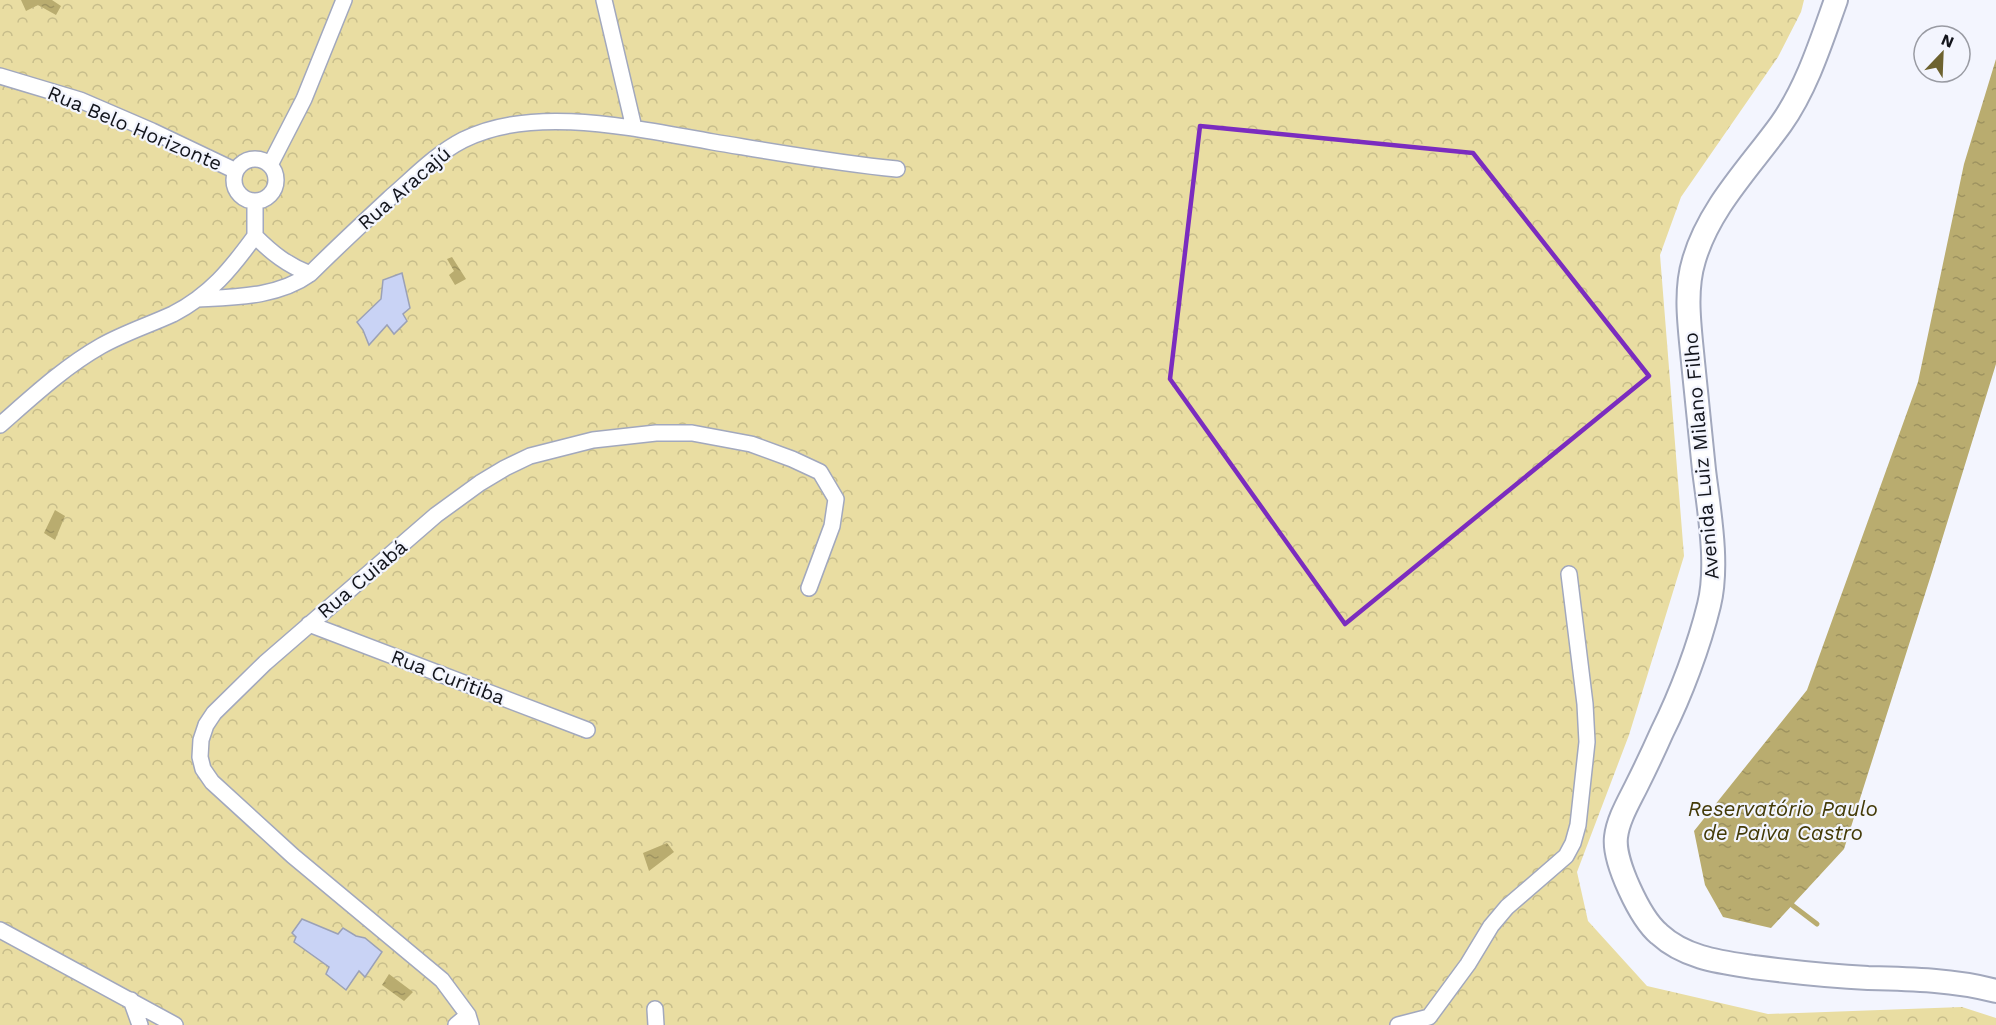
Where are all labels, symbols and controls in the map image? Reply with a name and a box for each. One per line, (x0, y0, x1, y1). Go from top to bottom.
north arrow (1912, 24, 1972, 84)
text: N (1938, 30, 1957, 52)
street label: Rua Belo Horizonte (44, 80, 226, 176)
street label: Rua Aracajú (353, 141, 455, 235)
street label: Avenida Luiz Milano Filho (1678, 331, 1724, 581)
street label: Rua Cuiabá (312, 535, 412, 623)
street label: Rua Curitiba (388, 644, 508, 710)
water label: Reservatório Paulo de Paiva Castro (1688, 796, 1878, 845)

